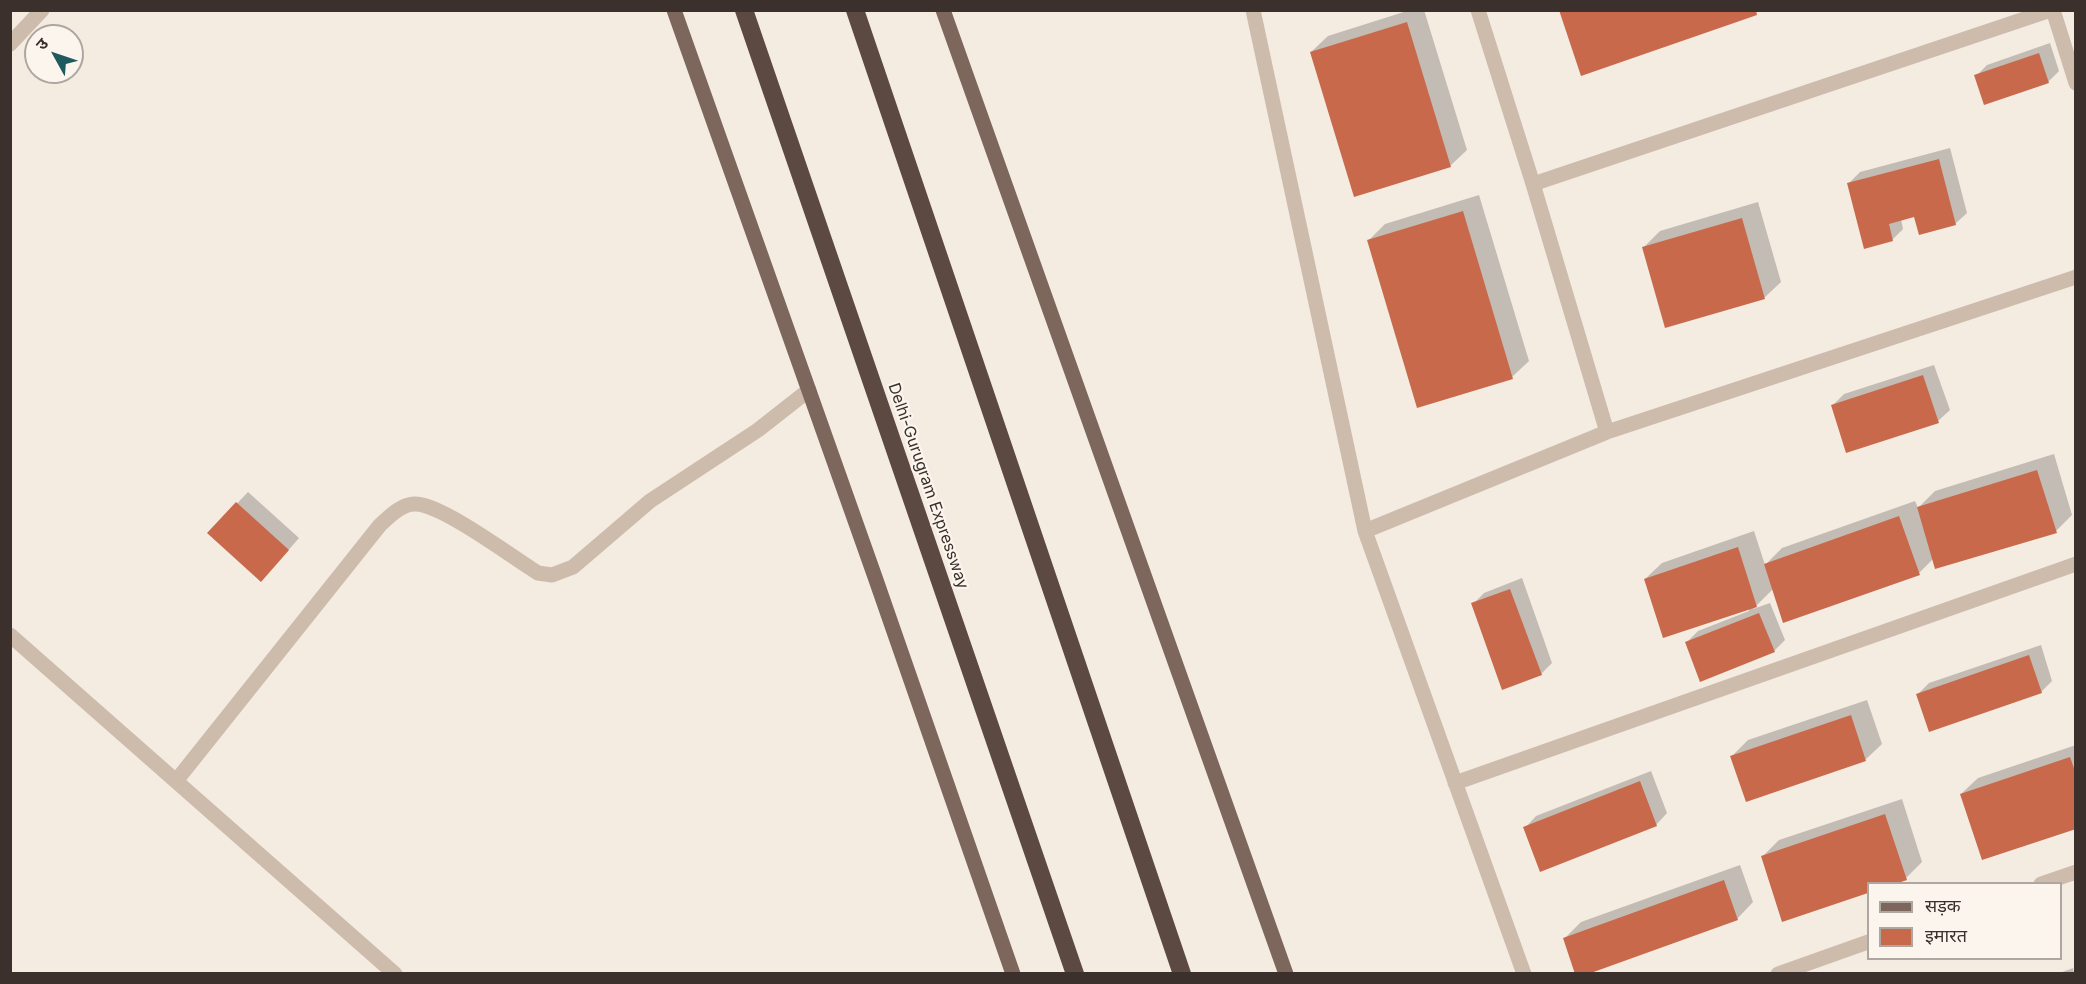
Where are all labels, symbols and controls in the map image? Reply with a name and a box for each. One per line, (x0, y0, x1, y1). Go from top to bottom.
north arrow (24, 24, 84, 84)
text: उ (31, 34, 52, 54)
street label: Delhi-Gurugram Expressway (884, 380, 972, 592)
legend (1867, 882, 2062, 960)
text: सड़क (1925, 895, 1961, 916)
text: इमारत (1925, 925, 1967, 946)

